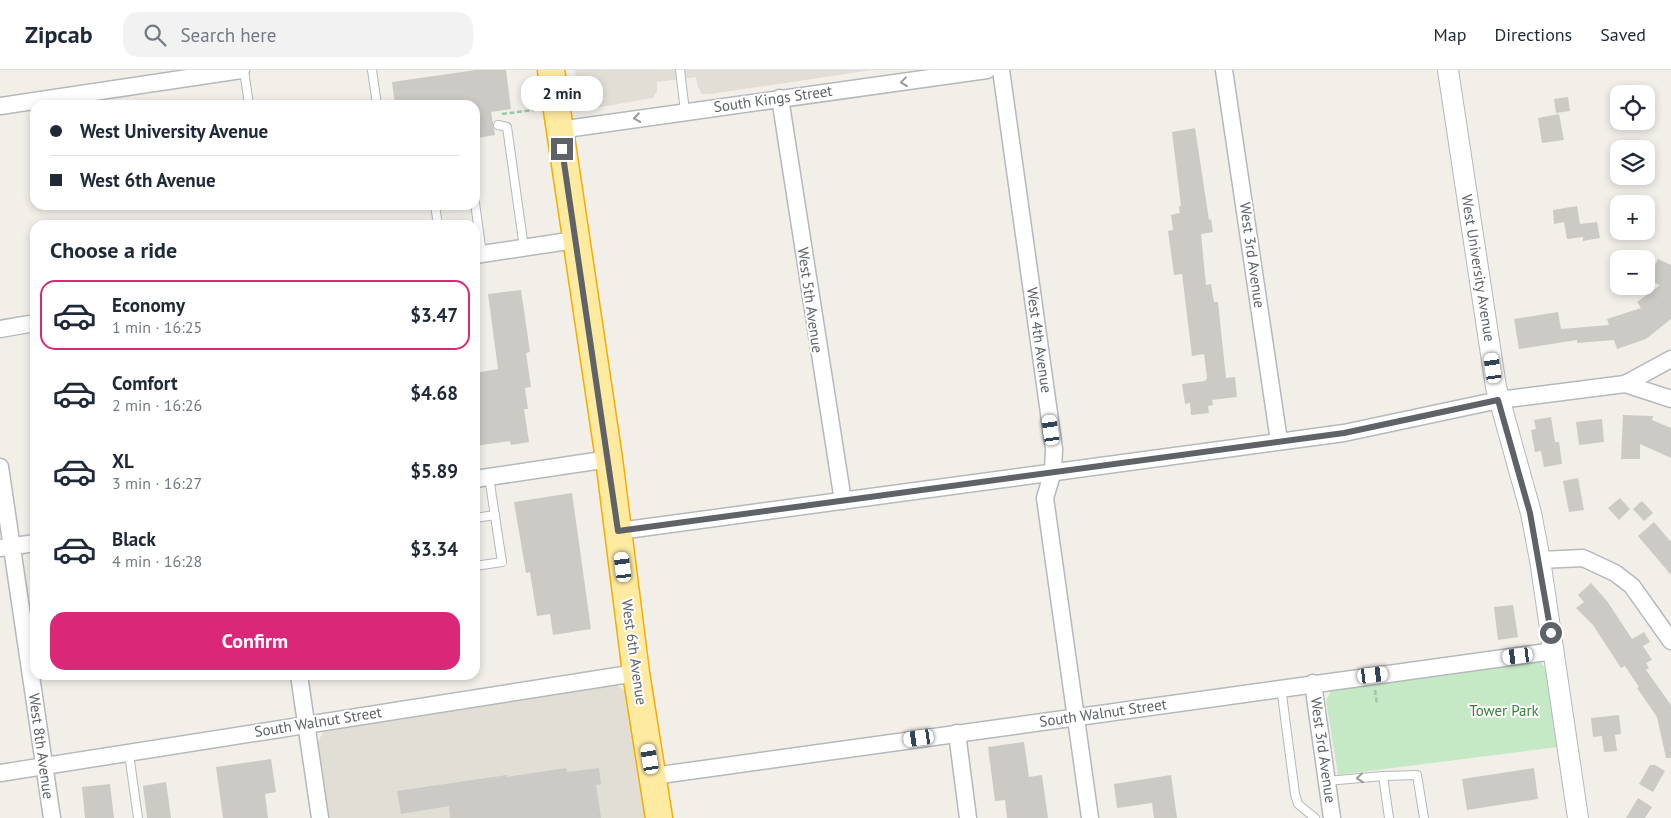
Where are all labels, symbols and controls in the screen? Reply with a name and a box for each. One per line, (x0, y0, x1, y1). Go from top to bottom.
search box (123, 12, 473, 57)
text: Zipcab (25, 19, 93, 50)
icon: search (141, 21, 169, 49)
text: Search here (181, 23, 276, 47)
text: Map (1434, 23, 1466, 46)
text: Directions (1494, 23, 1572, 46)
text: Saved (1600, 23, 1646, 46)
one-way arrow (899, 76, 907, 87)
callout: 2 min (521, 77, 603, 112)
street label: South Kings Street (712, 81, 833, 116)
text: 2 min (542, 83, 582, 103)
map controls (1610, 85, 1655, 295)
button: locate (1610, 85, 1655, 130)
one-way arrow (633, 113, 642, 123)
text: West University Avenue (80, 119, 268, 143)
route end (551, 138, 573, 160)
button: layers (1610, 140, 1655, 185)
text: West 6th Avenue (80, 168, 216, 192)
street label: West University Avenue (1457, 193, 1500, 343)
button: + (1610, 195, 1655, 240)
street label: West 3rd Avenue (1236, 201, 1269, 309)
text: Choose a ride (50, 236, 177, 264)
street label: West 5th Avenue (794, 246, 827, 354)
button: − (1610, 250, 1655, 295)
street label: West 4th Avenue (1023, 286, 1056, 394)
icon: car (52, 293, 97, 338)
text: Economy (112, 293, 185, 317)
text: $3.47 (410, 303, 458, 327)
text: 1 min · 16:25 (112, 317, 202, 337)
car (1483, 352, 1502, 384)
icon: car (52, 371, 97, 416)
text: Comfort (112, 371, 178, 395)
text: $4.68 (410, 381, 458, 405)
text: 2 min · 16:26 (112, 395, 202, 415)
car (1041, 414, 1060, 446)
icon: car (52, 449, 97, 494)
text: XL (112, 449, 134, 473)
text: $5.89 (410, 459, 458, 483)
text: 3 min · 16:27 (112, 473, 202, 493)
icon: car (52, 527, 97, 572)
text: Black (112, 527, 156, 551)
text: $3.34 (410, 537, 458, 561)
text: 4 min · 16:28 (112, 551, 202, 571)
car (613, 551, 632, 583)
street label: West 6th Avenue (618, 598, 651, 706)
button: Confirm (50, 612, 460, 670)
route start (1540, 622, 1562, 644)
car (1502, 647, 1533, 665)
car (1357, 666, 1388, 684)
street label: West 8th Avenue (25, 692, 58, 800)
street label: South Walnut Street (1038, 694, 1168, 731)
street label: West 3rd Avenue (1307, 696, 1340, 804)
park label: Tower Park (1469, 701, 1540, 720)
street label: South Walnut Street (253, 702, 383, 741)
car (903, 728, 934, 748)
car (640, 743, 659, 775)
one-way arrow (1356, 772, 1364, 783)

